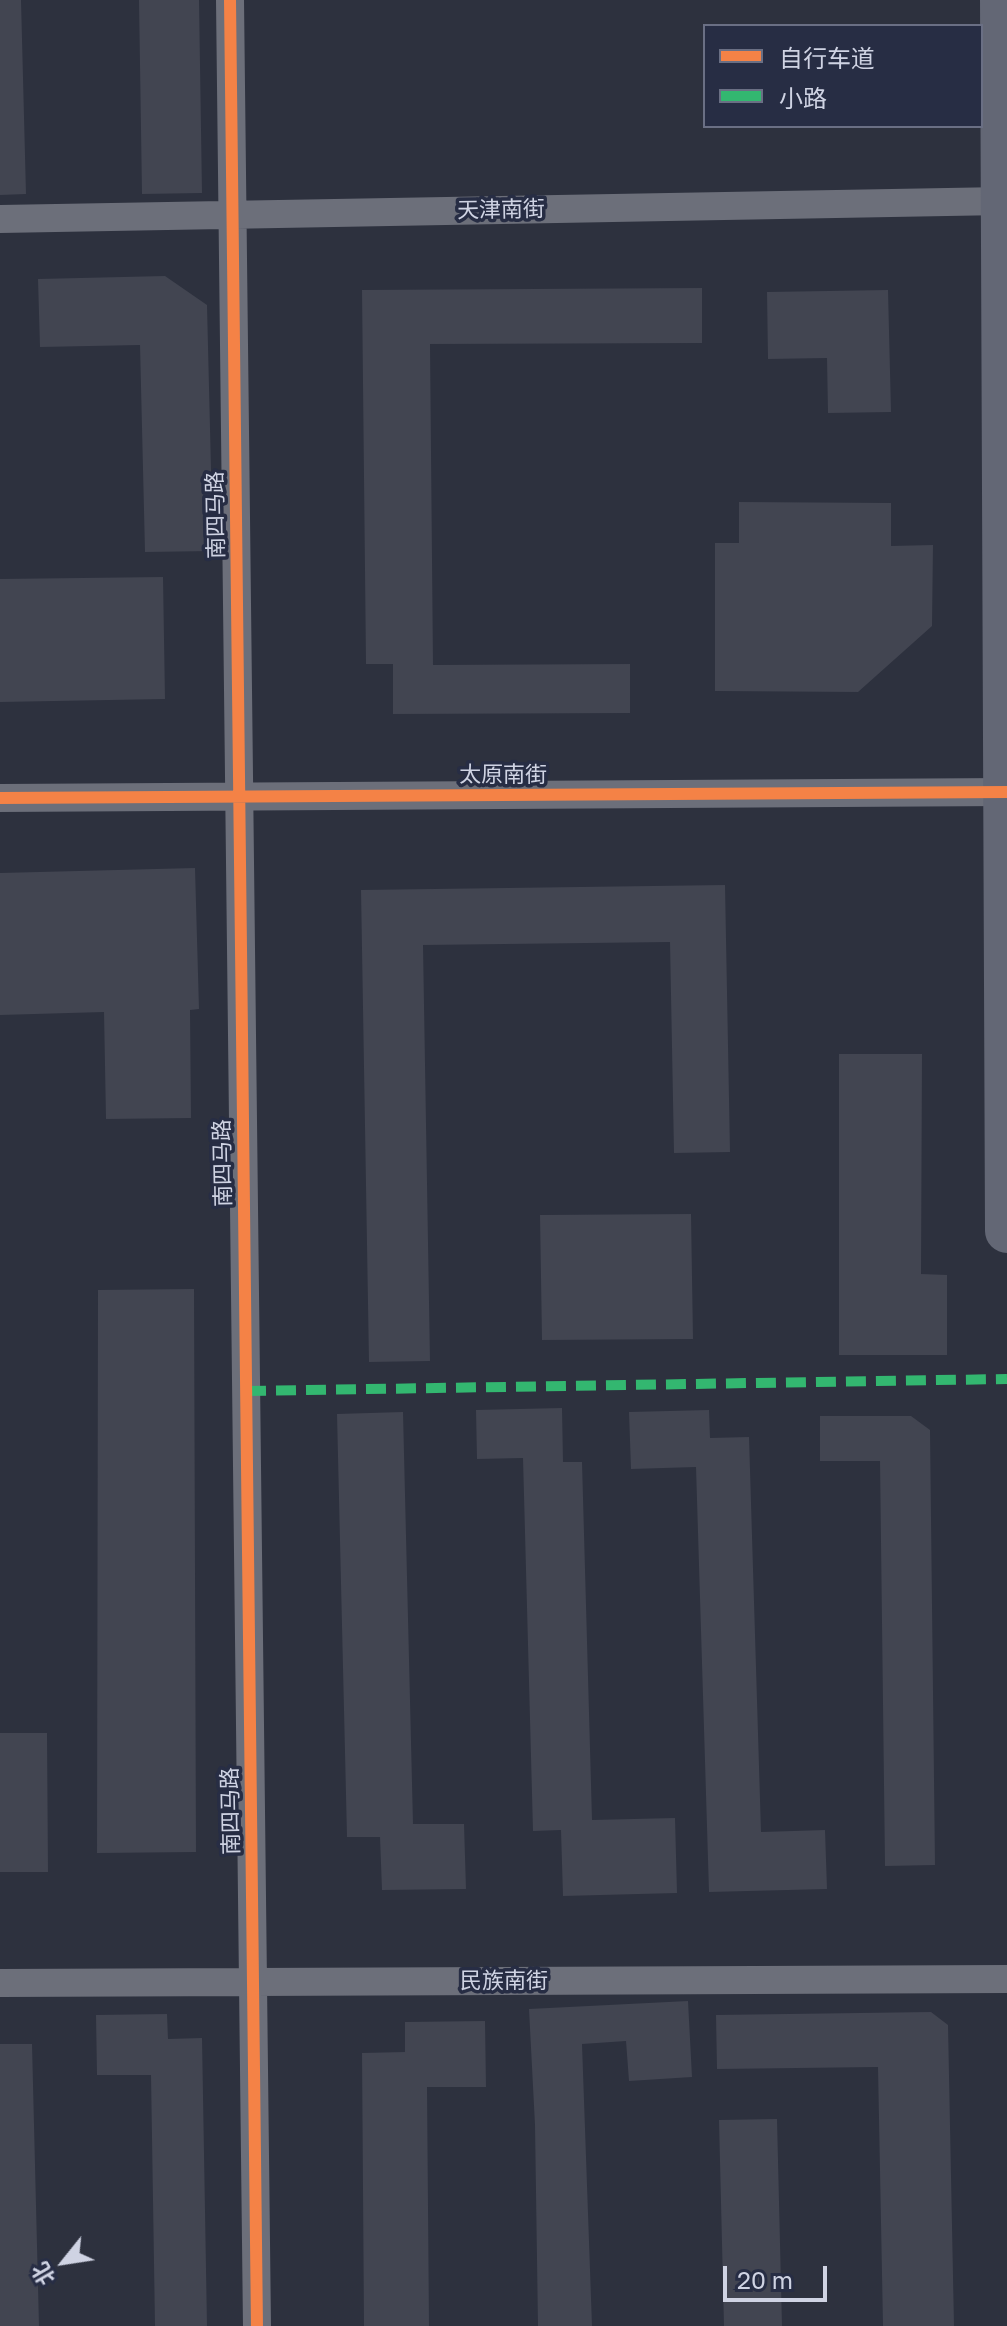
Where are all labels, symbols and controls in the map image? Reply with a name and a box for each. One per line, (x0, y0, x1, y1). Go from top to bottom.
legend (703, 24, 983, 128)
text: 自行车道 (779, 43, 875, 72)
text: 小路 (779, 83, 827, 112)
street label: 天津南街 (457, 196, 545, 224)
street label: 南四马路 (202, 471, 230, 559)
street label: 太原南街 (459, 762, 547, 788)
street label: 南四马路 (209, 1119, 237, 1207)
street label: 南四马路 (217, 1767, 245, 1855)
street label: 民族南街 (460, 1968, 548, 1994)
north arrow (24, 2222, 104, 2302)
scale bar (727, 2250, 831, 2300)
text: 北 (26, 2258, 60, 2291)
text: 20 m (737, 2265, 793, 2294)

